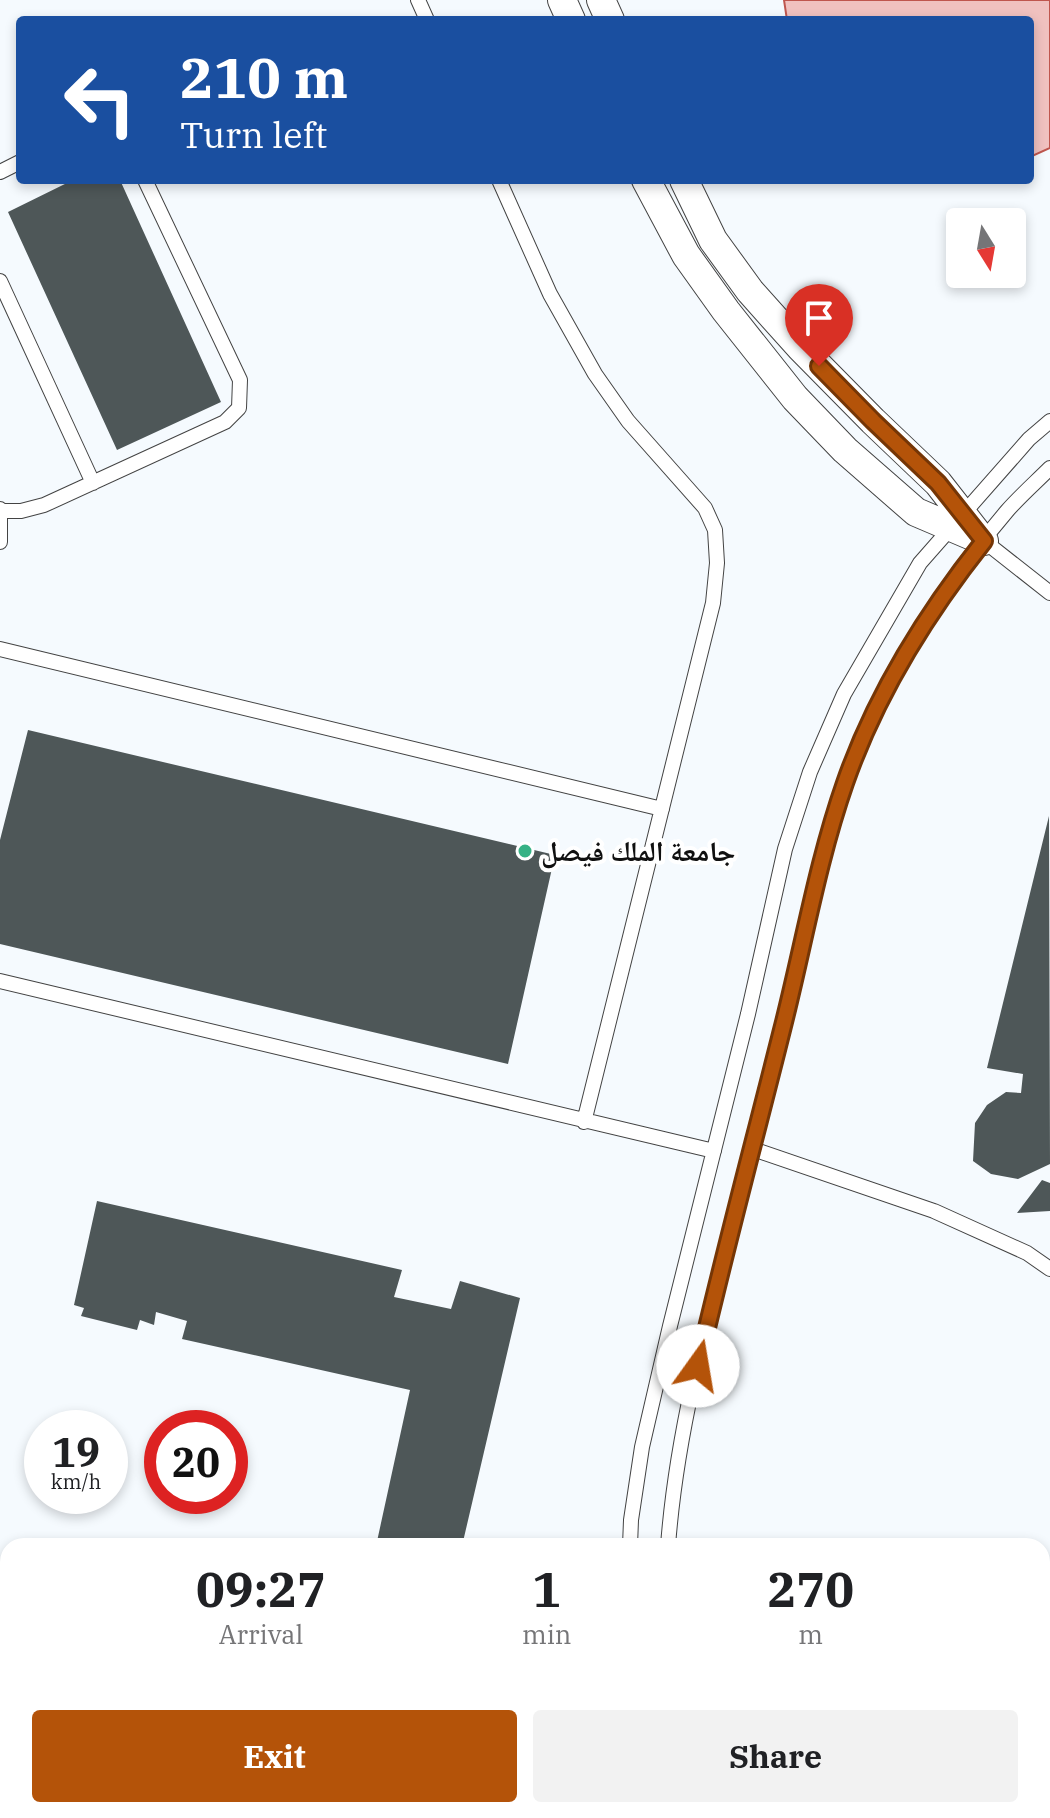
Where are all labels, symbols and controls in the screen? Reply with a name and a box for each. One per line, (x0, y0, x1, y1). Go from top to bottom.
text: 210 m (180, 41, 348, 113)
icon: left (48, 48, 152, 152)
text: Turn left (180, 111, 327, 158)
north arrow (946, 208, 1026, 288)
map controls (946, 208, 1026, 288)
pin (785, 284, 853, 366)
icon: arrive (797, 296, 841, 340)
place label: جامعة الملك فيصل (541, 832, 735, 869)
marker: جامعة الملك فيصل (516, 842, 534, 860)
position arrow (656, 1324, 740, 1408)
speed limit sign: 20 (144, 1410, 248, 1514)
text: 19 (52, 1426, 100, 1478)
text: km/h (51, 1468, 101, 1495)
text: 09:27 (196, 1558, 326, 1620)
text: 1 (532, 1558, 561, 1620)
text: 270 (768, 1558, 854, 1620)
text: Arrival (219, 1617, 303, 1651)
text: min (522, 1617, 571, 1651)
text: m (798, 1617, 823, 1651)
button: Exit (32, 1710, 517, 1802)
button: Share (533, 1710, 1018, 1802)

